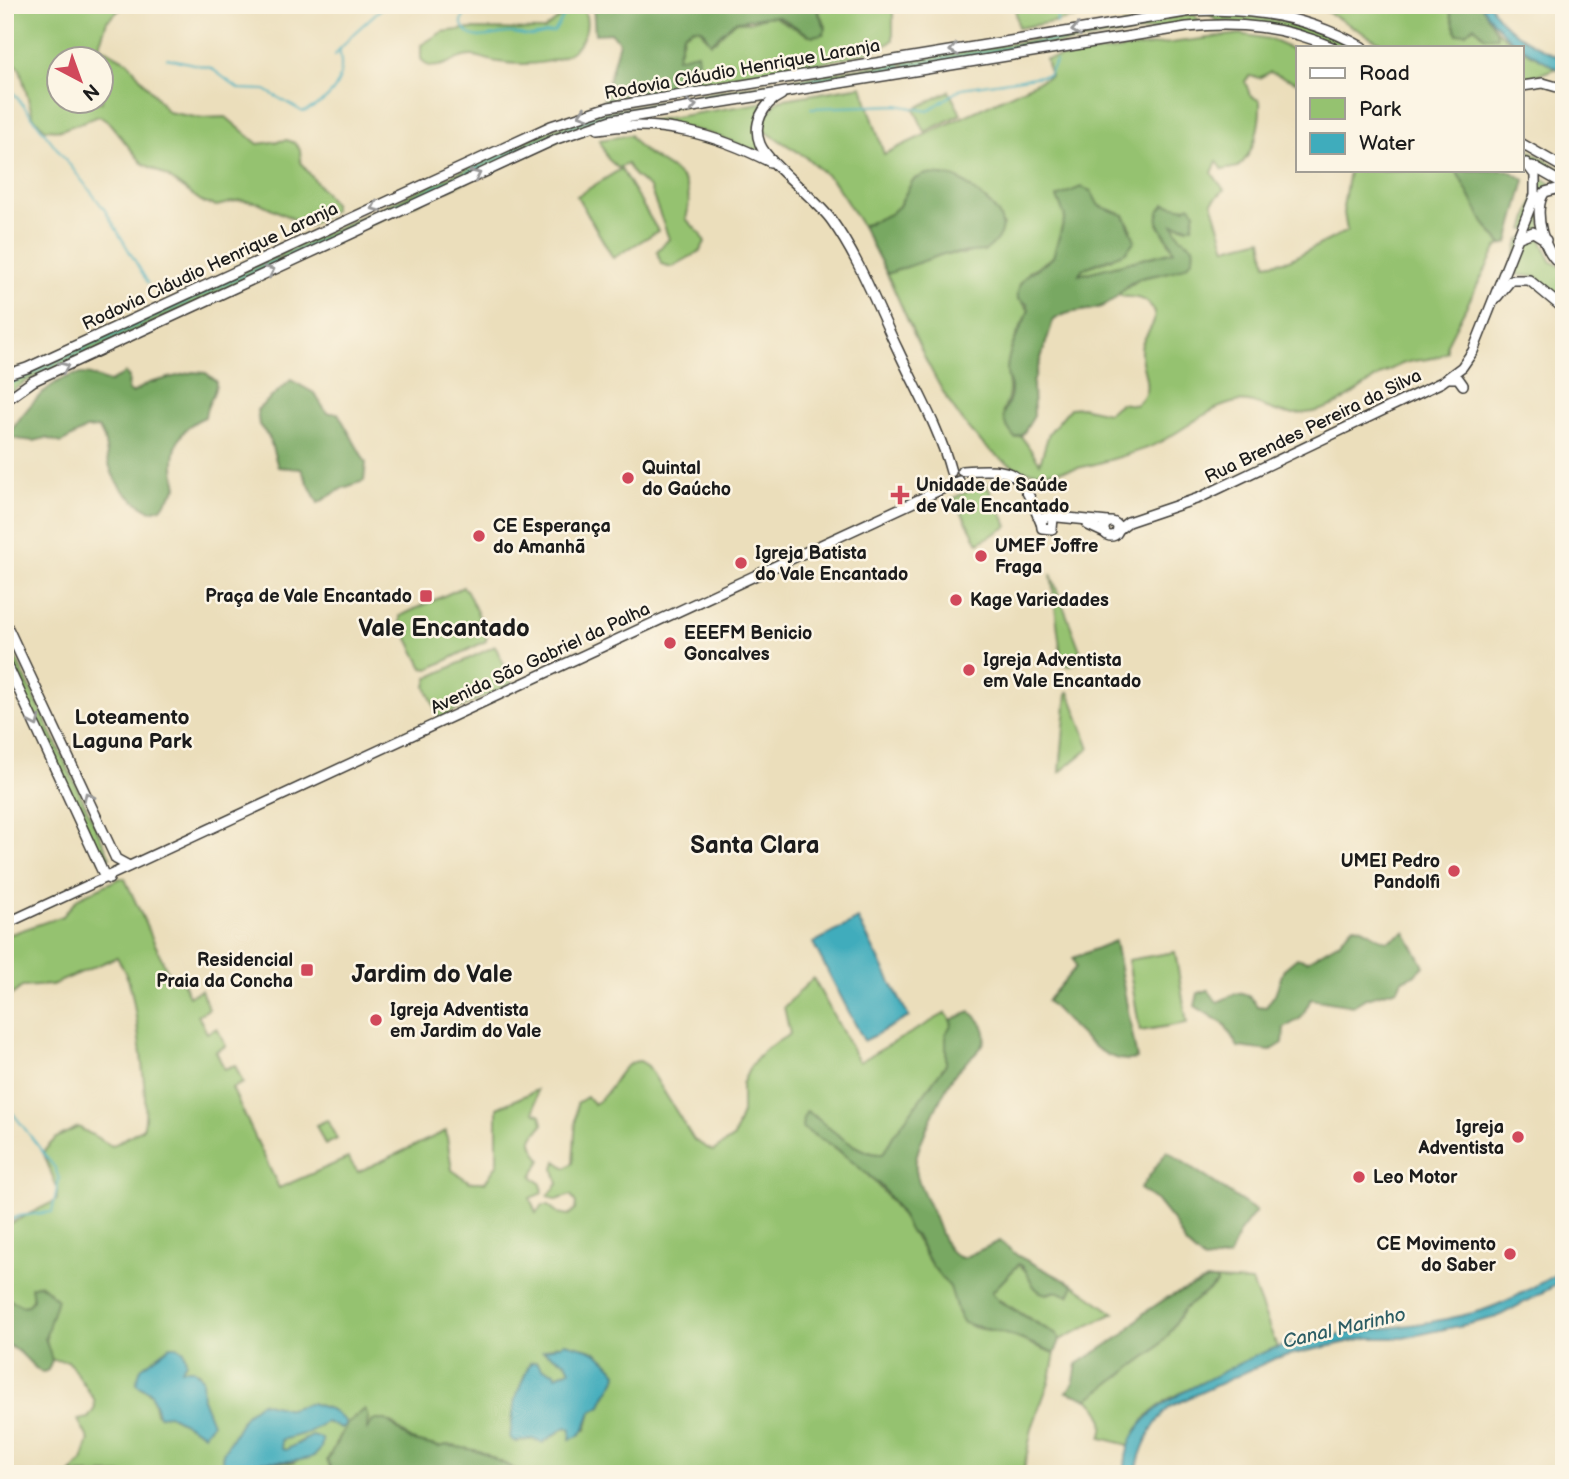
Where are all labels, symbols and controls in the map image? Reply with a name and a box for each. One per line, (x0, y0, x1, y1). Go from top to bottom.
one-way arrow (1070, 22, 1082, 37)
street label: Rodovia Cláudio Henrique Laranja (603, 35, 882, 104)
one-way arrow (948, 42, 960, 57)
north arrow (46, 46, 116, 116)
legend (1296, 46, 1524, 172)
text: Road (1359, 61, 1410, 86)
text: N (77, 78, 103, 105)
text: Park (1359, 97, 1402, 122)
one-way arrow (686, 99, 697, 114)
one-way arrow (578, 106, 590, 121)
text: Water (1359, 131, 1415, 156)
one-way arrow (469, 170, 482, 184)
street label: Rodovia Cláudio Henrique Laranja (79, 198, 341, 335)
one-way arrow (371, 199, 383, 213)
one-way arrow (263, 265, 275, 279)
one-way arrow (56, 361, 69, 375)
street label: Rua Brendes Pereira da Silva (1202, 365, 1425, 488)
place label: Quintal do Gaúcho (642, 458, 731, 500)
marker: Quintal do Gaúcho (620, 470, 636, 486)
place label: Unidade de Saúde de Vale Encantado (916, 475, 1069, 517)
marker: Unidade de Saúde de Vale Encantado (890, 485, 910, 505)
place label: CE Esperança do Amanhã (493, 516, 611, 558)
marker: CE Esperança do Amanhã (471, 528, 487, 544)
place label: UMEF Joffre Fraga (995, 536, 1098, 578)
place label: Igreja Batista do Vale Encantado (755, 543, 908, 585)
marker: UMEF Joffre Fraga (973, 548, 989, 564)
marker: Igreja Batista do Vale Encantado (733, 555, 749, 571)
place label: Praça de Vale Encantado (205, 586, 412, 607)
marker: Praça de Vale Encantado (418, 588, 434, 604)
place label: Kage Variedades (970, 590, 1109, 611)
marker: Kage Variedades (948, 592, 964, 608)
street label: Avenida São Gabriel da Palha (427, 598, 653, 719)
district label: Vale Encantado (358, 614, 530, 643)
place label: EEEFM Benicio Goncalves (684, 623, 812, 665)
marker: EEEFM Benicio Goncalves (662, 635, 678, 651)
place label: Igreja Adventista em Vale Encantado (983, 650, 1141, 692)
marker: Igreja Adventista em Vale Encantado (961, 662, 977, 678)
district label: Loteamento Laguna Park (72, 705, 192, 754)
one-way arrow (26, 714, 40, 727)
one-way arrow (82, 792, 96, 804)
district label: Santa Clara (690, 831, 820, 860)
place label: UMEI Pedro Pandolfi (1341, 851, 1440, 893)
marker: UMEI Pedro Pandolfi (1446, 863, 1462, 879)
place label: Residencial Praia da Concha (156, 950, 293, 992)
district label: Jardim do Vale (351, 960, 513, 989)
marker: Residencial Praia da Concha (299, 962, 315, 978)
place label: Igreja Adventista em Jardim do Vale (390, 1000, 541, 1042)
marker: Igreja Adventista em Jardim do Vale (368, 1012, 384, 1028)
place label: Igreja Adventista (1418, 1117, 1504, 1159)
marker: Igreja Adventista (1510, 1129, 1526, 1145)
place label: Leo Motor (1373, 1167, 1458, 1188)
marker: Leo Motor (1351, 1169, 1367, 1185)
place label: CE Movimento do Saber (1376, 1234, 1497, 1276)
marker: CE Movimento do Saber (1502, 1246, 1518, 1262)
water label: Canal Marinho (1281, 1303, 1408, 1354)

